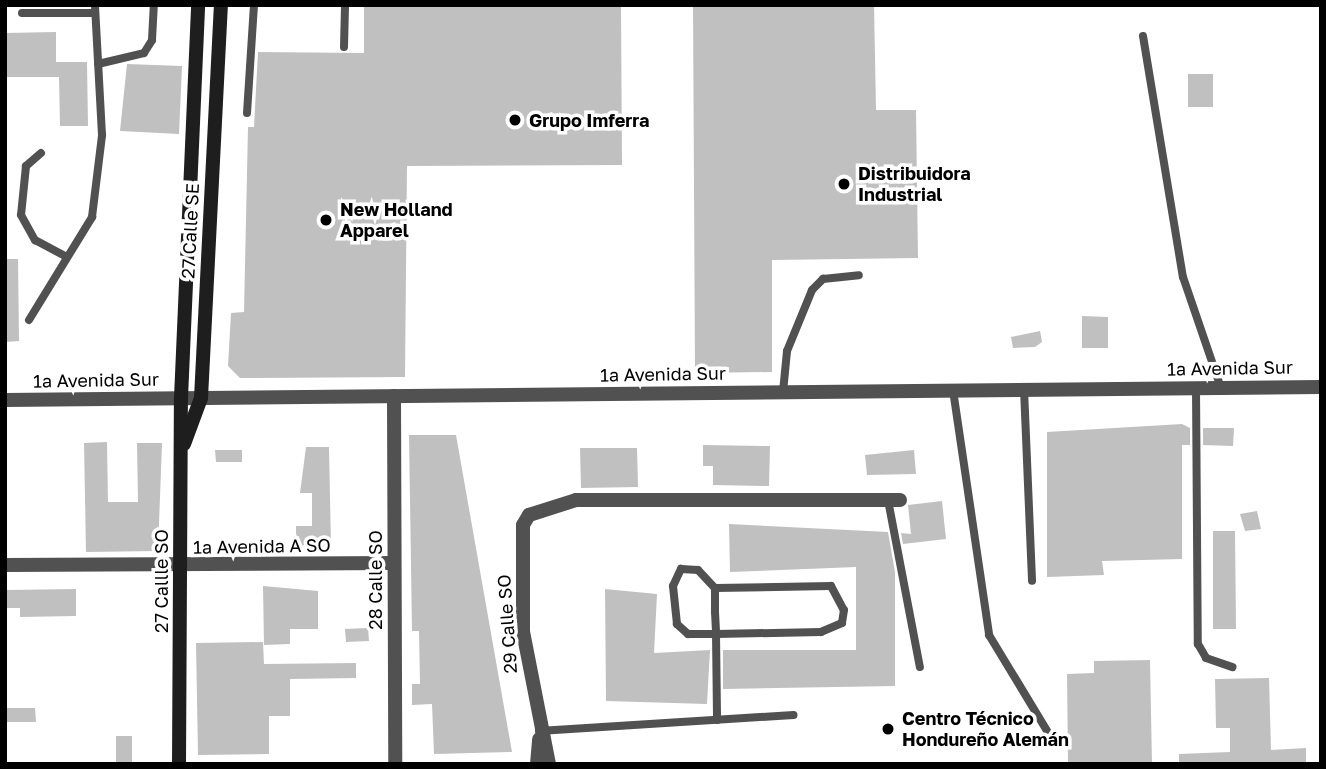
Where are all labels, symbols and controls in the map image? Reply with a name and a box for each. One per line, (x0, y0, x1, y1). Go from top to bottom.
place label: Grupo Imferra (529, 109, 650, 131)
marker: Grupo Imferra (507, 112, 523, 128)
place label: Distribuidora Industrial (858, 163, 971, 206)
marker: Distribuidora Industrial (836, 176, 852, 192)
street label: 27 Calle SE (177, 183, 203, 279)
place label: New Holland Apparel (340, 199, 453, 242)
marker: New Holland Apparel (318, 212, 334, 228)
street label: 1a Avenida Sur (1167, 356, 1293, 380)
street label: 1a Avenida Sur (600, 362, 726, 386)
street label: 1a Avenida Sur (33, 368, 159, 392)
street label: 27 Callle SO (150, 529, 172, 633)
street label: 28 Calle SO (364, 530, 386, 630)
street label: 1a Avenida A SO (193, 534, 331, 558)
street label: 29 Calle SO (493, 574, 521, 674)
place label: Centro Técnico Hondureño Alemán (902, 708, 1069, 750)
marker: Centro Técnico Hondureño Alemán (880, 721, 896, 737)

